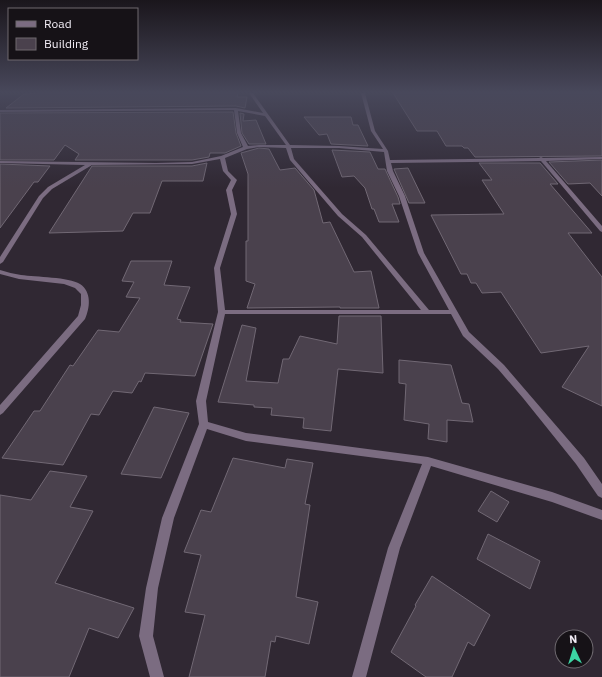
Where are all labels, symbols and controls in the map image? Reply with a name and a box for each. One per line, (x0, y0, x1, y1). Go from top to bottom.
legend (8, 8, 138, 60)
text: Road (44, 16, 72, 31)
text: Building (44, 36, 89, 51)
north arrow (554, 629, 594, 669)
text: N (569, 632, 578, 646)

